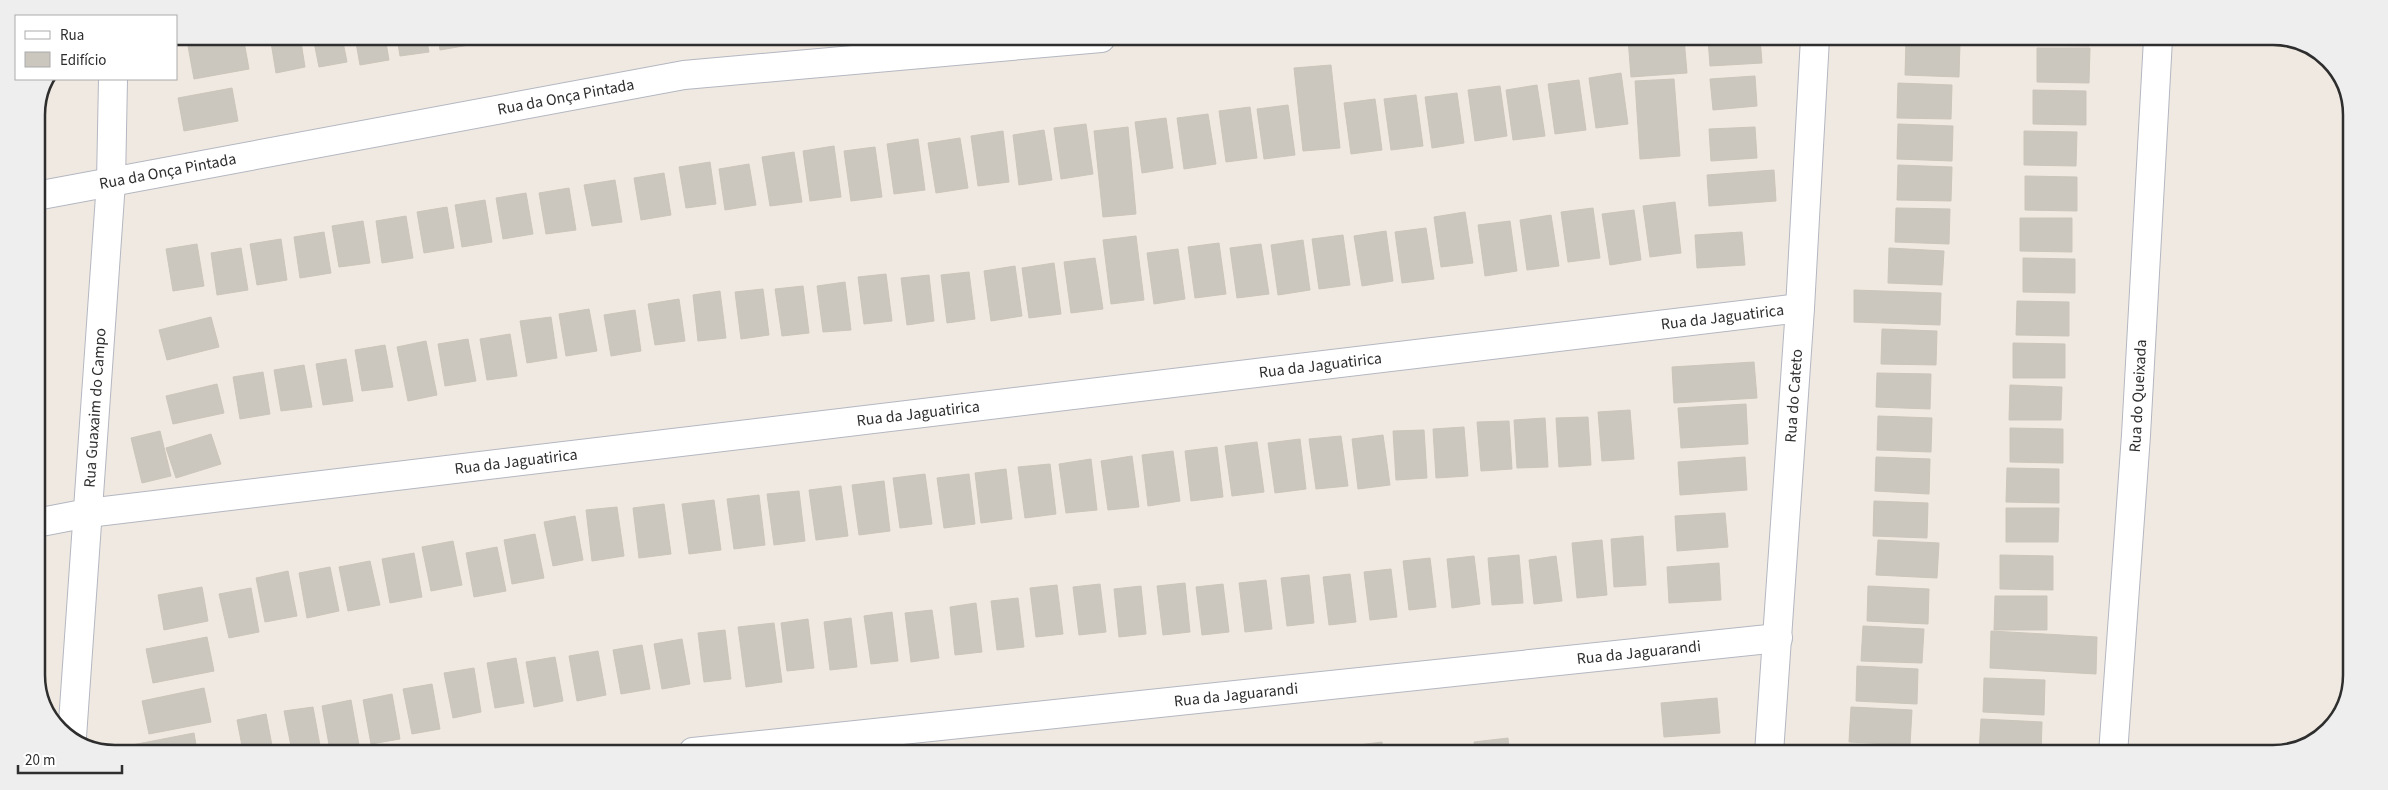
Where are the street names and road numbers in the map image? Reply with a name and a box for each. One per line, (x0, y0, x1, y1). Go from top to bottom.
street label: Rua da Onça Pintada (496, 73, 636, 121)
street label: Rua da Onça Pintada (97, 148, 238, 195)
street label: Rua da Jaguatirica (1660, 299, 1785, 336)
street label: Rua Guaxaim do Campo (79, 327, 112, 488)
street label: Rua do Queixada (2124, 339, 2152, 453)
street label: Rua da Jaguatirica (1257, 347, 1383, 384)
street label: Rua do Cateto (1780, 348, 1808, 443)
street label: Rua da Jaguatirica (855, 395, 981, 432)
street label: Rua da Jaguatirica (453, 443, 579, 480)
street label: Rua da Jaguarandi (1576, 635, 1702, 670)
street label: Rua da Jaguarandi (1173, 677, 1299, 712)

